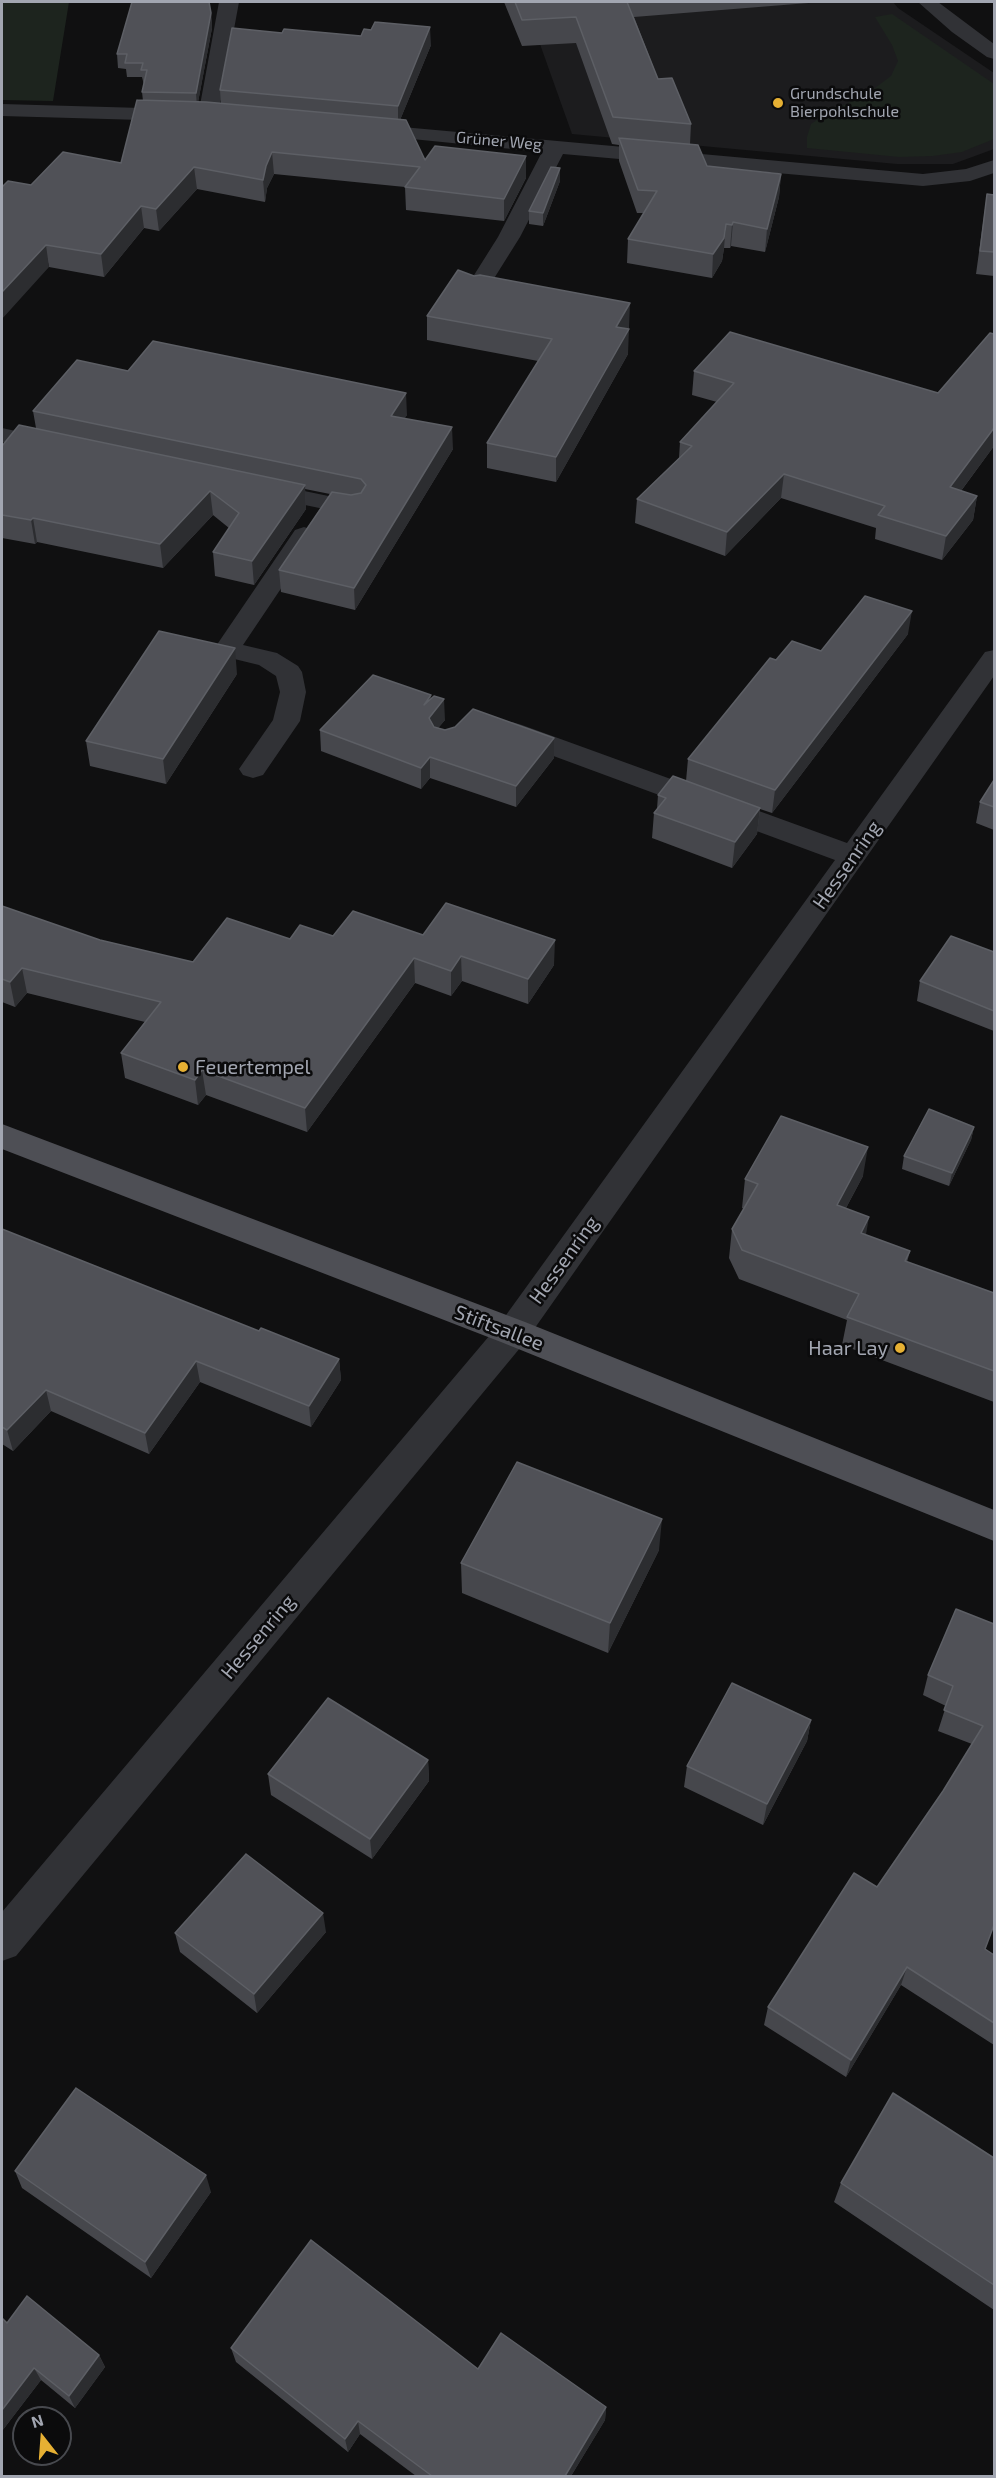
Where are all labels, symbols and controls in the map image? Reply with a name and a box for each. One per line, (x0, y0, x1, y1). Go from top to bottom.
place label: Grundschule Bierpohlschule (790, 84, 899, 122)
marker: Grundschule Bierpohlschule (771, 96, 785, 110)
street label: Grüner Weg (455, 128, 543, 154)
street label: Hessenring (808, 816, 886, 914)
place label: Feuertempel (195, 1055, 311, 1079)
marker: Feuertempel (176, 1060, 190, 1074)
street label: Hessenring (524, 1211, 604, 1309)
street label: Stiftsallee (451, 1300, 547, 1356)
place label: Haar Lay (808, 1336, 888, 1360)
marker: Haar Lay (893, 1341, 907, 1355)
street label: Hessenring (216, 1590, 300, 1684)
north arrow (12, 2406, 72, 2466)
text: N (29, 2409, 45, 2431)

